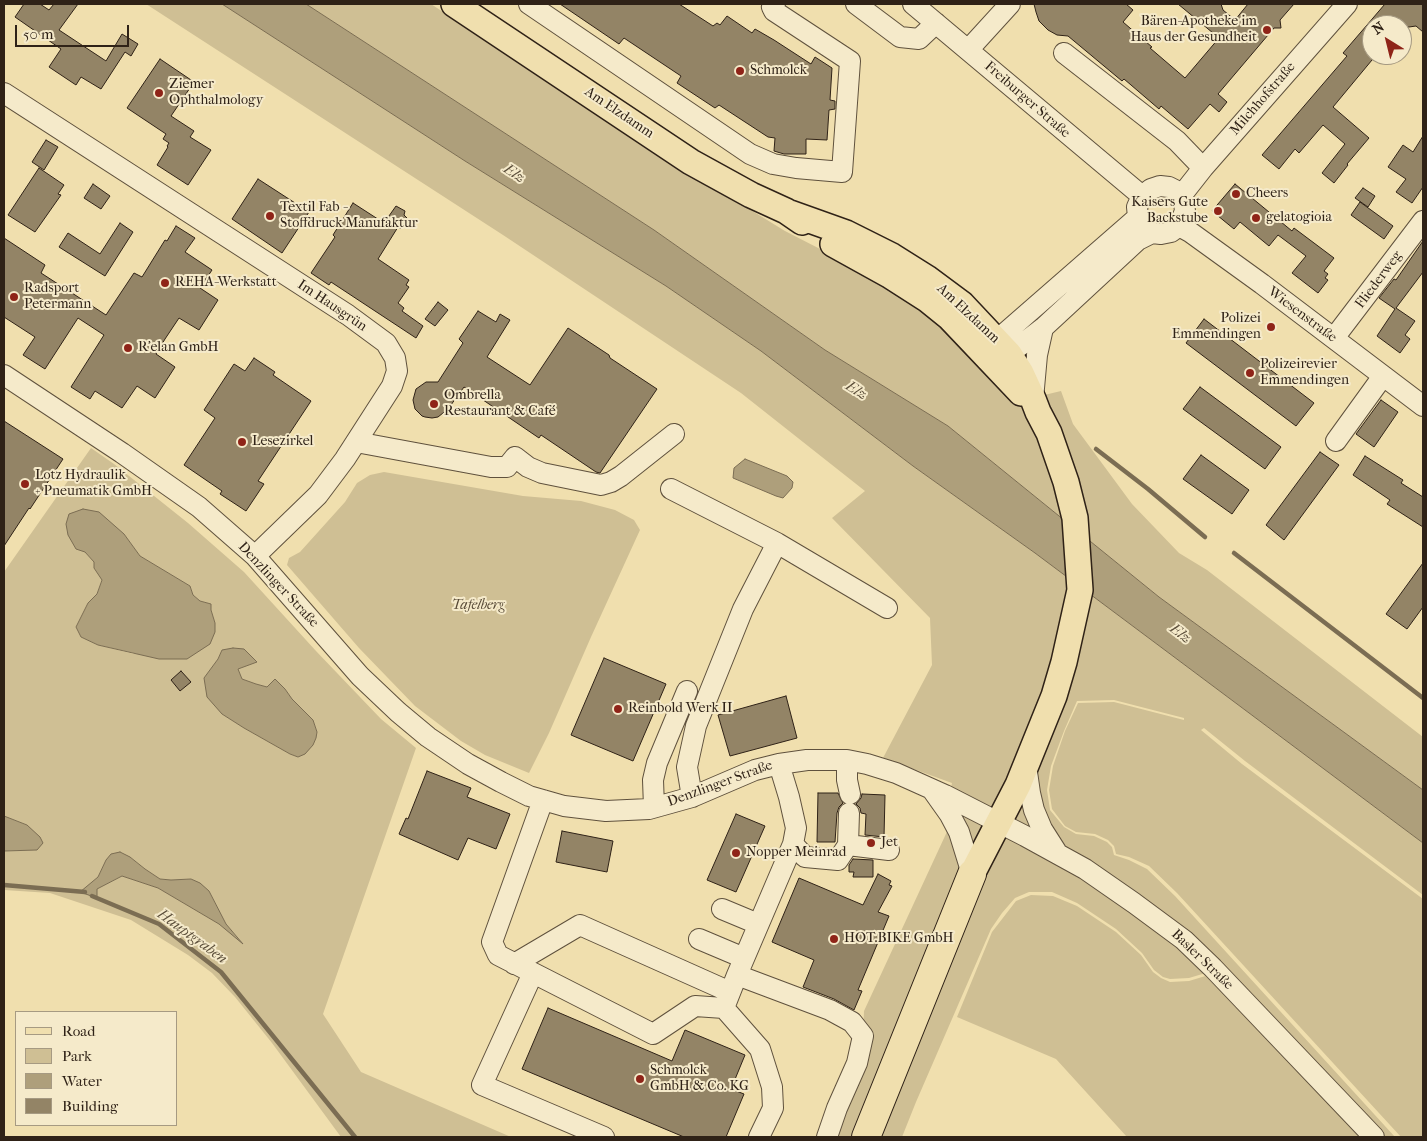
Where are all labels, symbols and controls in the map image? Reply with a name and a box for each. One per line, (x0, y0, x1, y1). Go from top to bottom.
place label: Bären-Apotheke im Haus der Gesundheit (1131, 14, 1257, 46)
scale bar (18, 15, 131, 47)
north arrow (1362, 15, 1412, 65)
text: N (1369, 18, 1388, 38)
marker: Bären-Apotheke im Haus der Gesundheit (1261, 24, 1273, 36)
text: 50 m (23, 25, 53, 43)
street label: Freiburger Straße (981, 58, 1073, 142)
street label: Milchhofstraße (1227, 59, 1299, 139)
place label: Schmolck (750, 63, 807, 79)
marker: Schmolck (734, 65, 746, 77)
place label: Ziemer Ophthalmology (169, 77, 263, 110)
street label: Am Elzdamm (581, 84, 657, 142)
marker: Ziemer Ophthalmology (153, 87, 165, 99)
water label: Elz (500, 160, 528, 188)
place label: Cheers (1246, 186, 1288, 202)
marker: Cheers (1230, 188, 1242, 200)
place label: Kaisers Gute Backstube (1131, 195, 1208, 228)
place label: Textil Fab - Stoffdruck Manufaktur (280, 200, 418, 232)
marker: Kaisers Gute Backstube (1212, 205, 1224, 217)
marker: Textil Fab - Stoffdruck Manufaktur (264, 210, 276, 222)
place label: gelatogioia (1266, 210, 1332, 226)
marker: gelatogioia (1250, 212, 1262, 224)
street label: Fliederweg (1352, 248, 1406, 312)
place label: REHA-Werkstatt (175, 275, 277, 291)
marker: REHA-Werkstatt (159, 277, 171, 289)
street label: Im Hausgrün (294, 277, 370, 335)
place label: Radsport Petermann (24, 281, 91, 314)
street label: Am Elzdamm (933, 281, 1003, 347)
street label: Wiesenstraße (1264, 284, 1340, 346)
marker: Radsport Petermann (8, 291, 20, 303)
place label: Polizei Emmendingen (1172, 311, 1261, 344)
marker: Polizei Emmendingen (1265, 321, 1277, 333)
place label: R'elan GmbH (138, 340, 219, 356)
marker: R'elan GmbH (122, 342, 134, 354)
place label: Polizeirevier Emmendingen (1260, 357, 1349, 390)
marker: Polizeirevier Emmendingen (1244, 367, 1256, 379)
water label: Elz (842, 378, 870, 404)
place label: Ombrella Restaurant & Café (444, 388, 556, 421)
marker: Ombrella Restaurant & Café (428, 398, 440, 410)
place label: Lesezirkel (252, 434, 313, 450)
marker: Lesezirkel (236, 436, 248, 448)
place label: Lotz Hydraulik + Pneumatik GmbH (35, 468, 152, 501)
marker: Lotz Hydraulik + Pneumatik GmbH (19, 478, 31, 490)
street label: Denzlinger Straße (234, 539, 322, 631)
park label: Tafelberg (452, 598, 504, 614)
water label: Elz (1166, 620, 1194, 648)
place label: Reinbold Werk II (628, 701, 733, 717)
marker: Reinbold Werk II (612, 703, 624, 715)
street label: Denzlinger Straße (665, 757, 775, 811)
place label: Jet (881, 835, 898, 851)
marker: Jet (865, 837, 877, 849)
place label: Nopper Meinrad (746, 845, 846, 861)
marker: Nopper Meinrad (730, 847, 742, 859)
water label: Hauptgraben (154, 906, 230, 968)
street label: Basler Straße (1168, 926, 1236, 994)
place label: HOT.BIKE GmbH (844, 931, 953, 947)
marker: HOT.BIKE GmbH (828, 933, 840, 945)
legend (15, 1011, 178, 1126)
text: Road (62, 1022, 95, 1040)
text: Park (62, 1047, 92, 1065)
place label: Schmolck GmbH & Co. KG (650, 1063, 749, 1096)
text: Water (62, 1072, 102, 1090)
marker: Schmolck GmbH & Co. KG (634, 1073, 646, 1085)
text: Building (62, 1097, 118, 1115)

